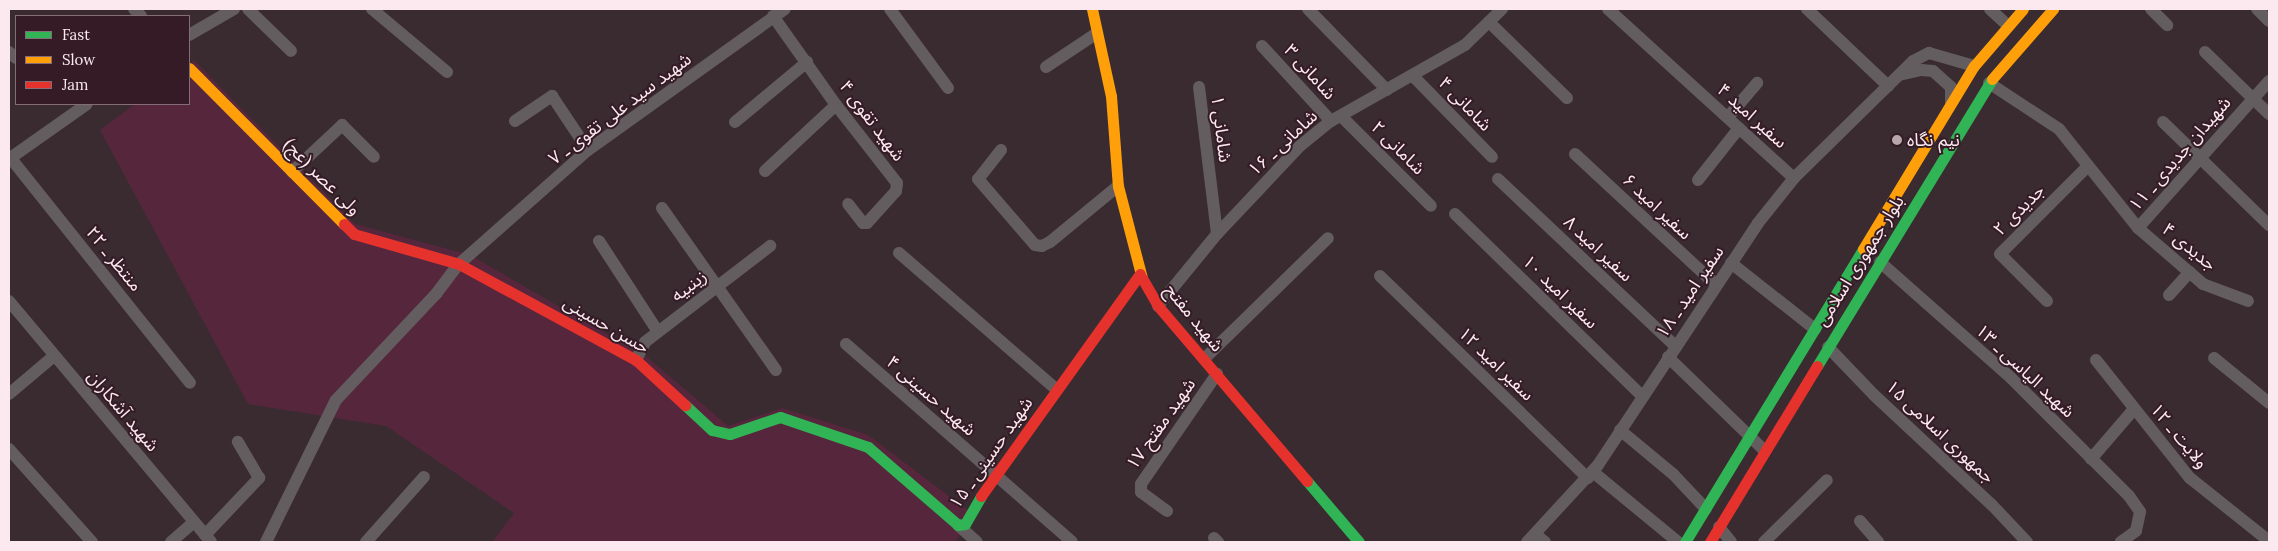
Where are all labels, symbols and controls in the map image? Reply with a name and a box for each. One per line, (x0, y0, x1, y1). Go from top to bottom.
legend (15, 15, 190, 105)
text: Fast (62, 25, 90, 44)
street label: شامانی ۳ (1280, 40, 1340, 104)
street label: شهید سید علی تقوی ـ ۷ (544, 48, 696, 170)
text: Slow (62, 50, 95, 69)
street label: شامانی ۴ (1434, 72, 1496, 136)
text: Jam (62, 75, 89, 94)
street label: شهید تقوی ۴ (835, 76, 909, 166)
street label: سفیر امید ۴ (1713, 79, 1791, 153)
street label: شهیدان جدیدی ـ ۱۱ (2124, 92, 2236, 216)
street label: شامانی ۱ (1206, 94, 1236, 164)
street label: شامانی ـ ۱۶ (1244, 105, 1322, 181)
street label: شامانی ۲ (1367, 117, 1429, 179)
place label: نیم نگاه (1907, 129, 1960, 151)
street label: ولی عصر (عج) (279, 134, 365, 220)
marker: نیم نگاه (1891, 134, 1903, 146)
street label: سفیر امید ۶ (1618, 170, 1696, 244)
street label: جدیدی ۲ (1989, 180, 2049, 240)
street label: بلوار جمهوری اسلامی (1811, 192, 1909, 330)
street label: سفیر امید ۸ (1559, 212, 1637, 286)
street label: جدیدی ۴ (2157, 219, 2221, 275)
street label: منتظر ـ ۲۲ (81, 222, 147, 296)
street label: سفیر امید ـ ۱۸ (1651, 242, 1729, 342)
street label: سفیر امید ۱۰ (1518, 251, 1602, 333)
street label: زینبیه (667, 265, 711, 307)
street label: شهید مفتح (1160, 280, 1228, 356)
street label: حسن حسینی (559, 292, 653, 358)
street label: شهید الیاسی ـ ۱۳ (1971, 320, 2079, 422)
street label: سفیر امید ۱۲ (1454, 323, 1538, 405)
street label: شهید حسینی ۴ (882, 351, 980, 441)
street label: شهید آشکاران (83, 366, 163, 456)
street label: شهید مفتح ۱۷ (1122, 374, 1200, 474)
street label: جمهوری اسلامی ۱۵ (1881, 376, 1999, 488)
street label: شهید حسینی ـ ۱۵ (945, 393, 1037, 513)
street label: ولایت ـ ۱۲ (2145, 399, 2213, 473)

